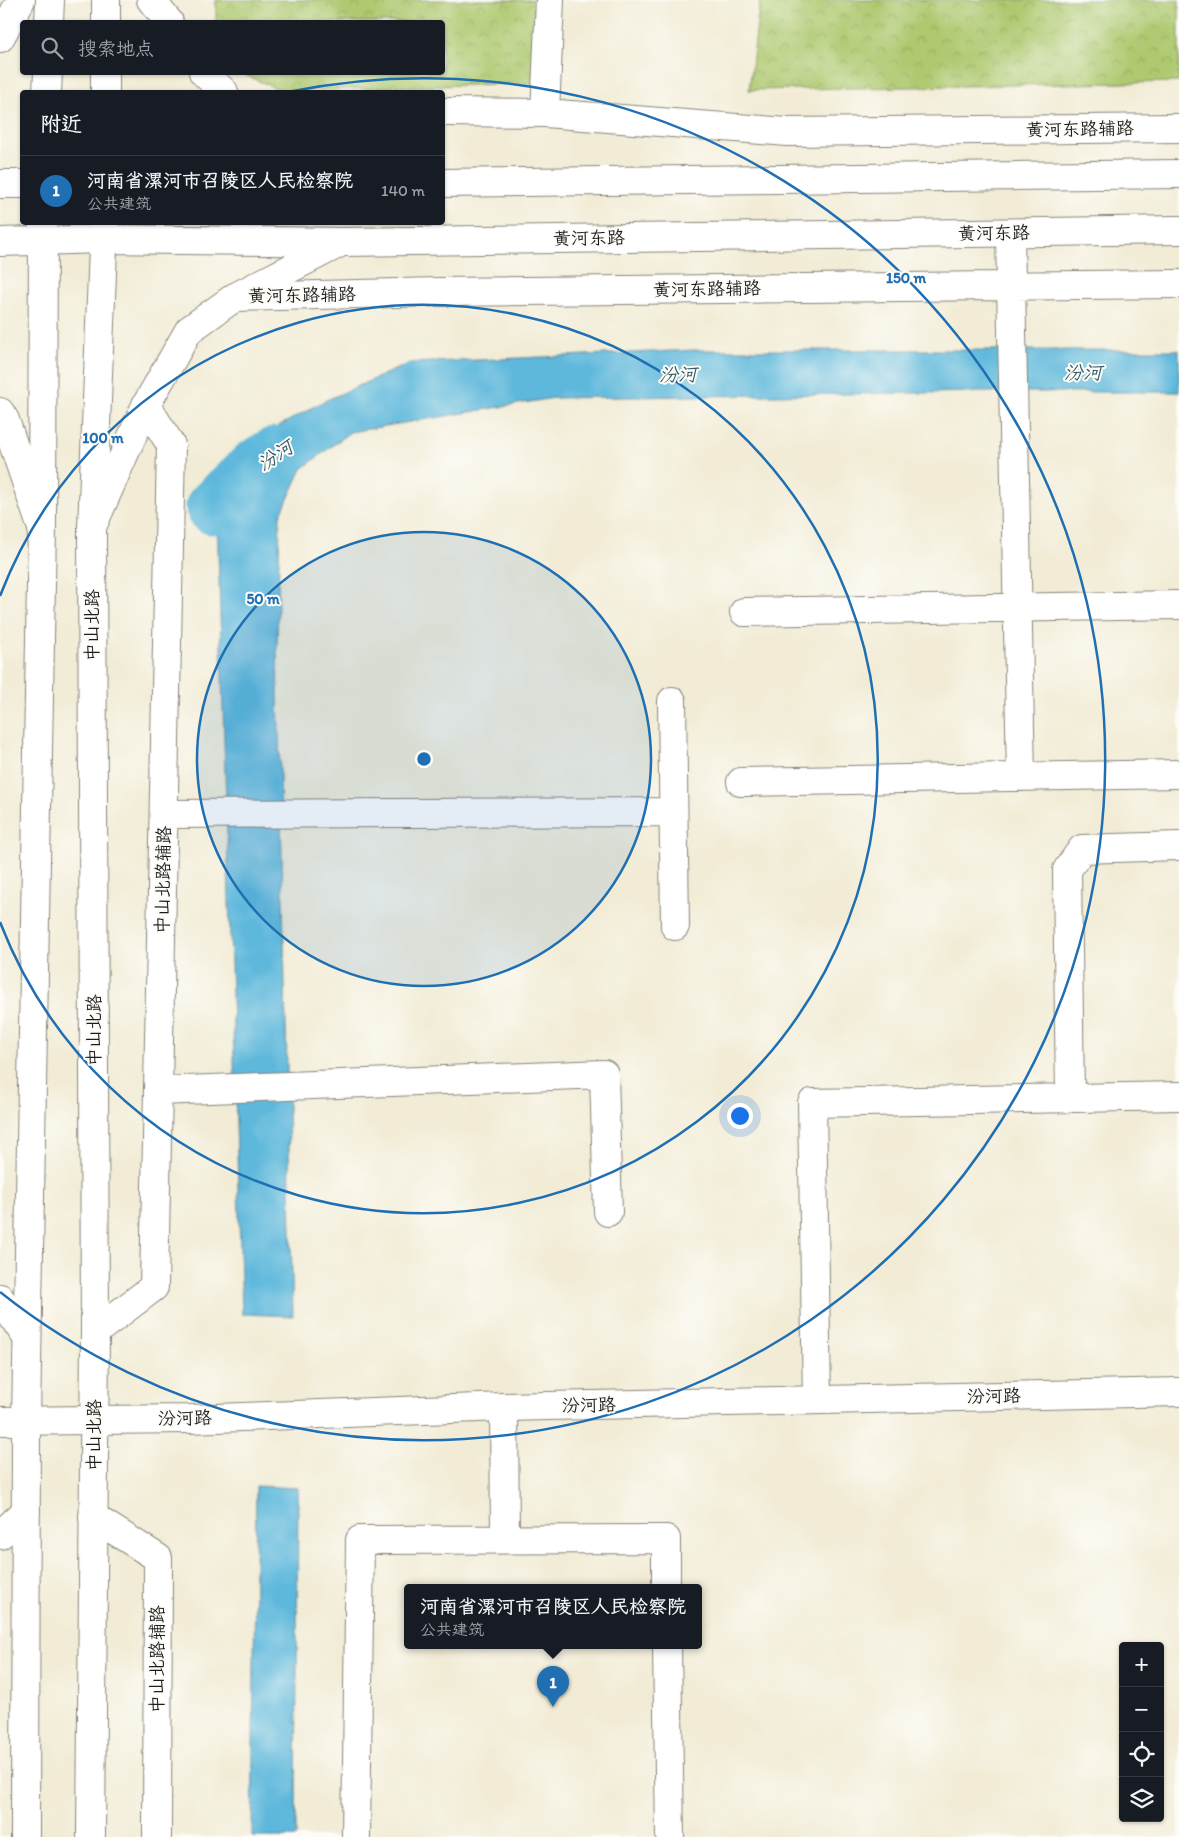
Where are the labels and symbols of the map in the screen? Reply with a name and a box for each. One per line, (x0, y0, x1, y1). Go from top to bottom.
street label: 黄河东路辅路 (1026, 117, 1134, 141)
street label: 黄河东路 (958, 221, 1030, 245)
street label: 黄河东路 (553, 226, 625, 250)
text: 150 m (886, 269, 926, 287)
street label: 黄河东路辅路 (653, 277, 761, 301)
street label: 黄河东路辅路 (248, 283, 356, 307)
water label: 汾河 (1064, 361, 1105, 384)
water label: 汾河 (659, 363, 700, 386)
text: 100 m (82, 429, 124, 447)
water label: 汾河 (253, 434, 300, 475)
street label: 中山北路 (81, 589, 103, 661)
text: 50 m (246, 590, 280, 608)
centre of rings (415, 750, 433, 768)
street label: 中山北路辅路 (151, 826, 175, 934)
street label: 中山北路 (83, 994, 105, 1066)
your location (727, 1103, 753, 1129)
street label: 汾河路 (967, 1385, 1021, 1407)
street label: 汾河路 (562, 1394, 616, 1416)
street label: 中山北路 (83, 1399, 105, 1471)
street label: 汾河路 (158, 1407, 212, 1429)
street label: 中山北路辅路 (146, 1605, 168, 1713)
pin: 1 (537, 1666, 569, 1707)

